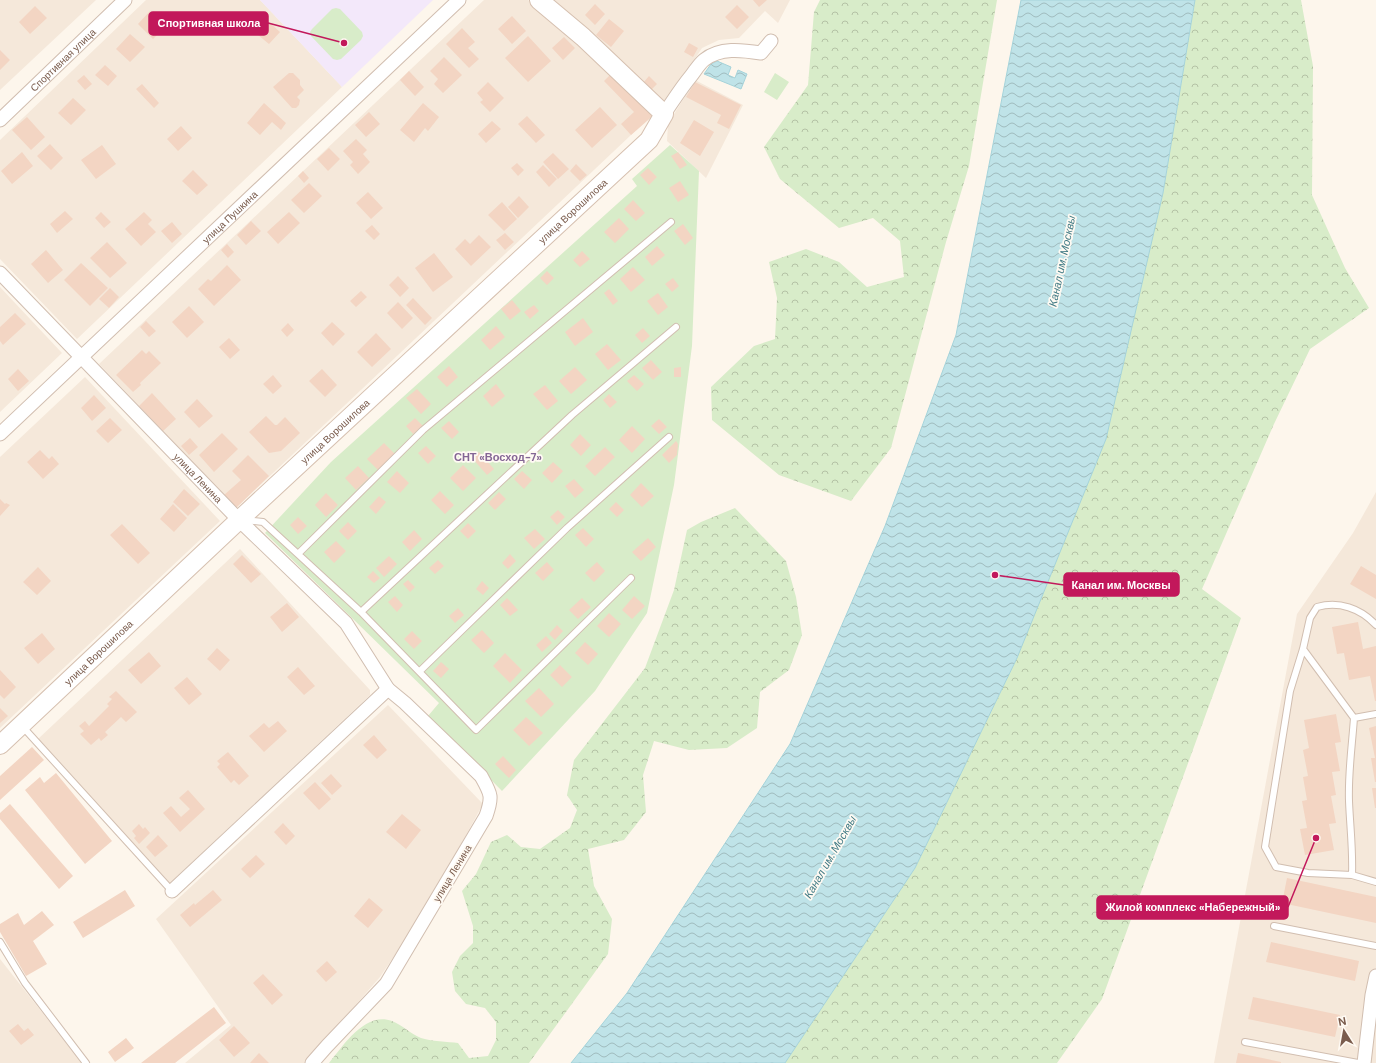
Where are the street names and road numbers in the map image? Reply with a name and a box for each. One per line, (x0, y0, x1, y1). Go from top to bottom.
street label: Спортивная улица (28, 25, 99, 94)
street label: улица Ворошилова (536, 176, 610, 246)
street label: улица Пушкина (200, 188, 261, 247)
street label: улица Ворошилова (298, 396, 373, 467)
street label: улица Ленина (171, 450, 225, 506)
street label: улица Ворошилова (62, 617, 136, 688)
street label: улица Ленина (430, 842, 475, 904)

